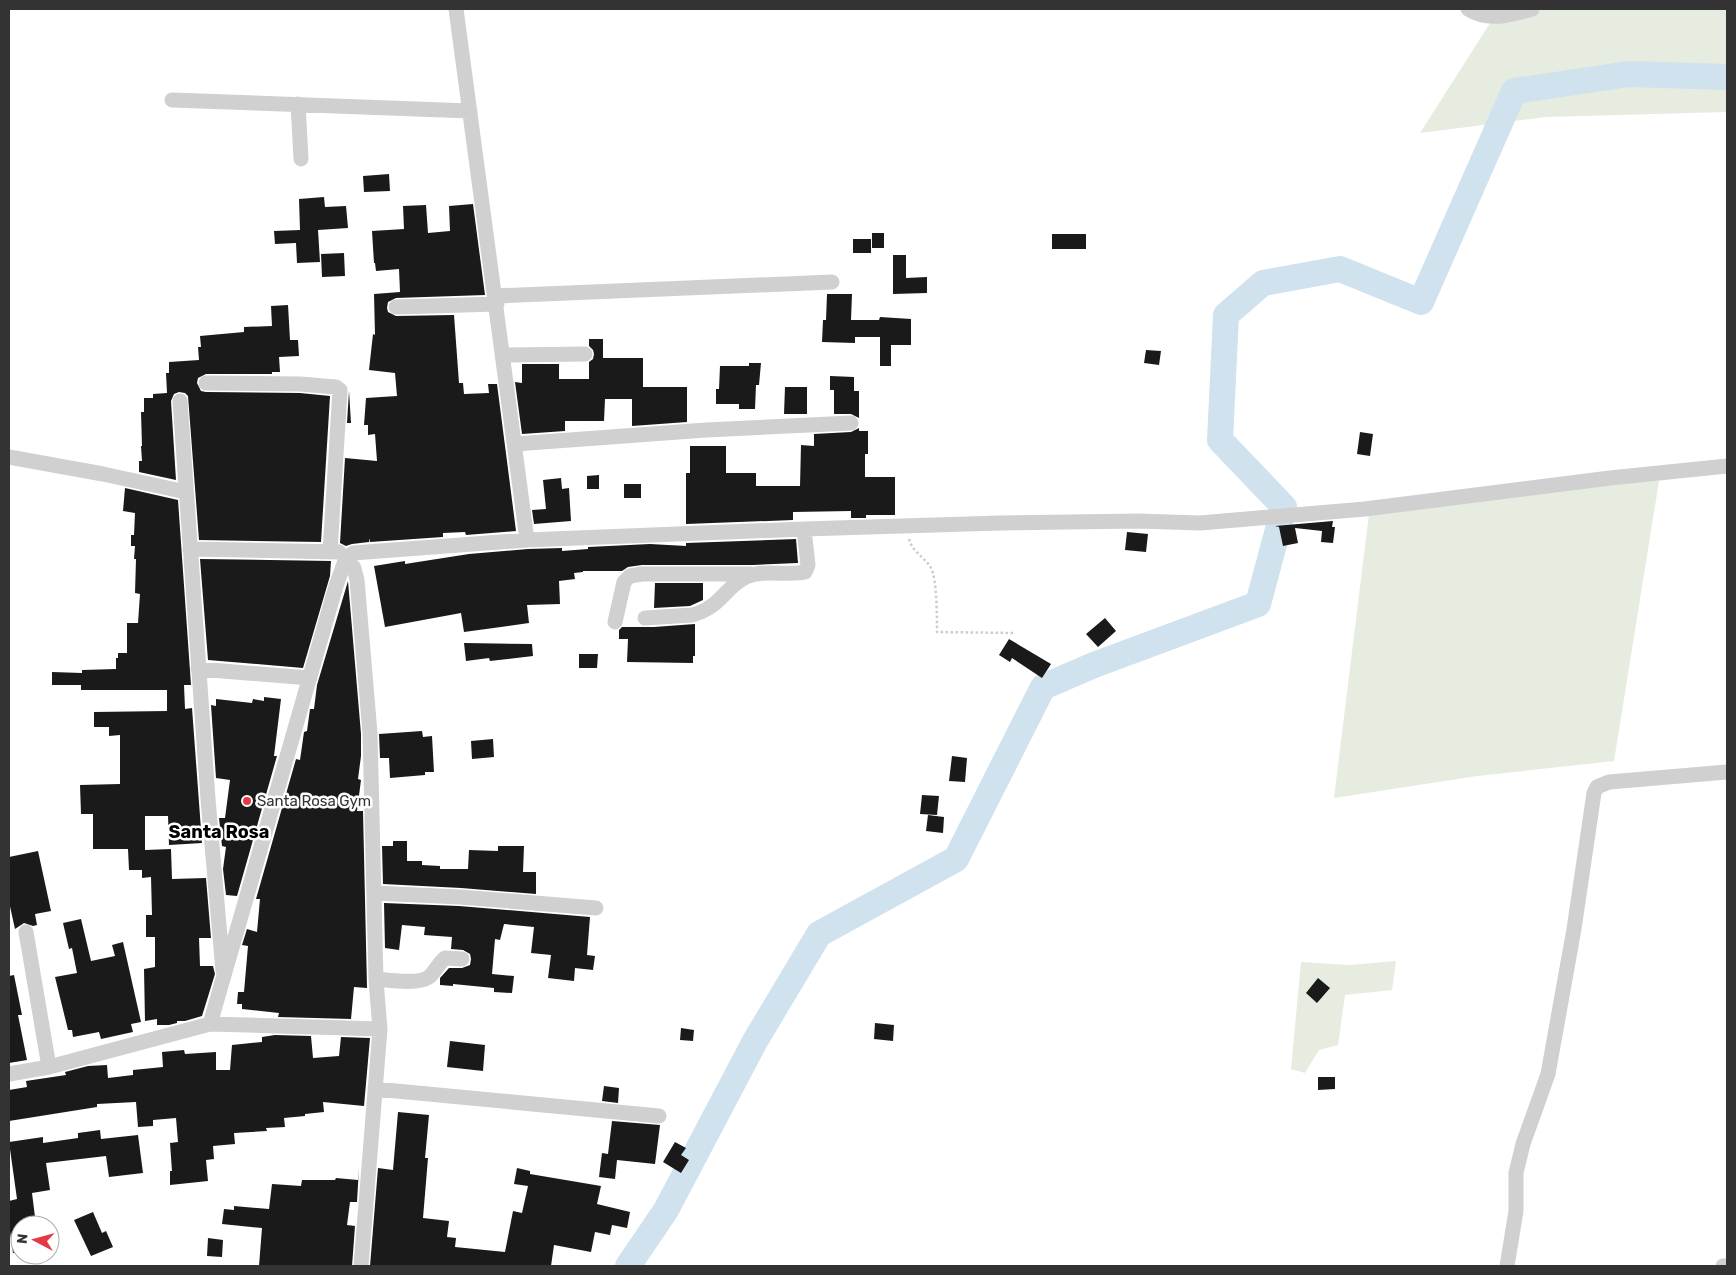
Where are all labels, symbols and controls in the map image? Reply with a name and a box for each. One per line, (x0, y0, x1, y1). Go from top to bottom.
place label: Santa Rosa Gym (257, 792, 371, 810)
marker: Santa Rosa Gym (241, 795, 253, 807)
district label: Santa Rosa (169, 821, 269, 843)
north arrow (10, 1215, 60, 1265)
text: N (14, 1233, 32, 1245)

